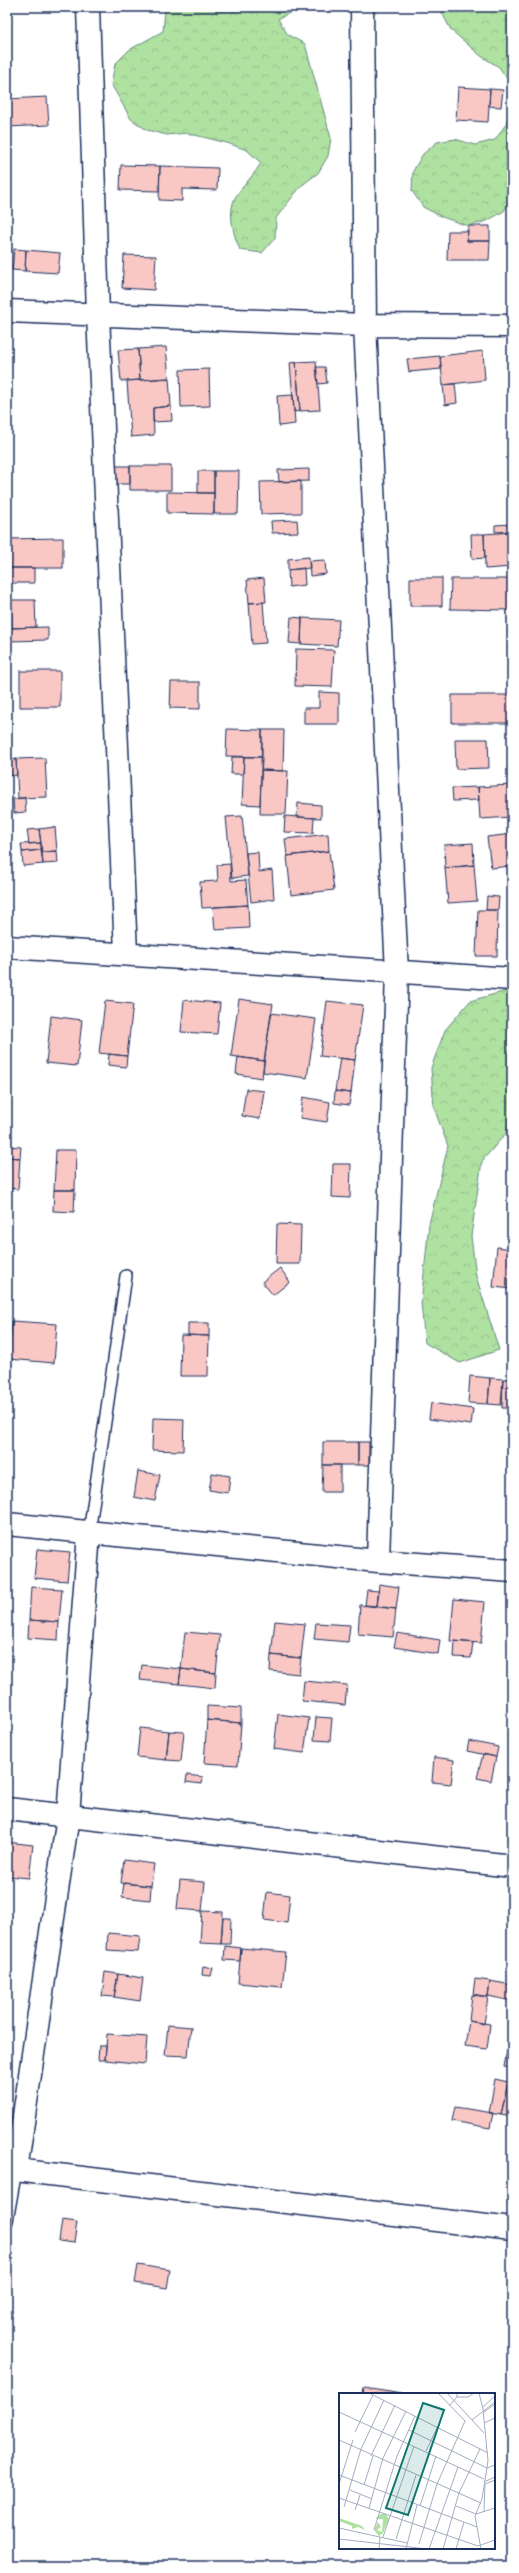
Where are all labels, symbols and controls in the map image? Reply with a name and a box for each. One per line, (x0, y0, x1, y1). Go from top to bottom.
inset map (339, 2393, 495, 2549)

